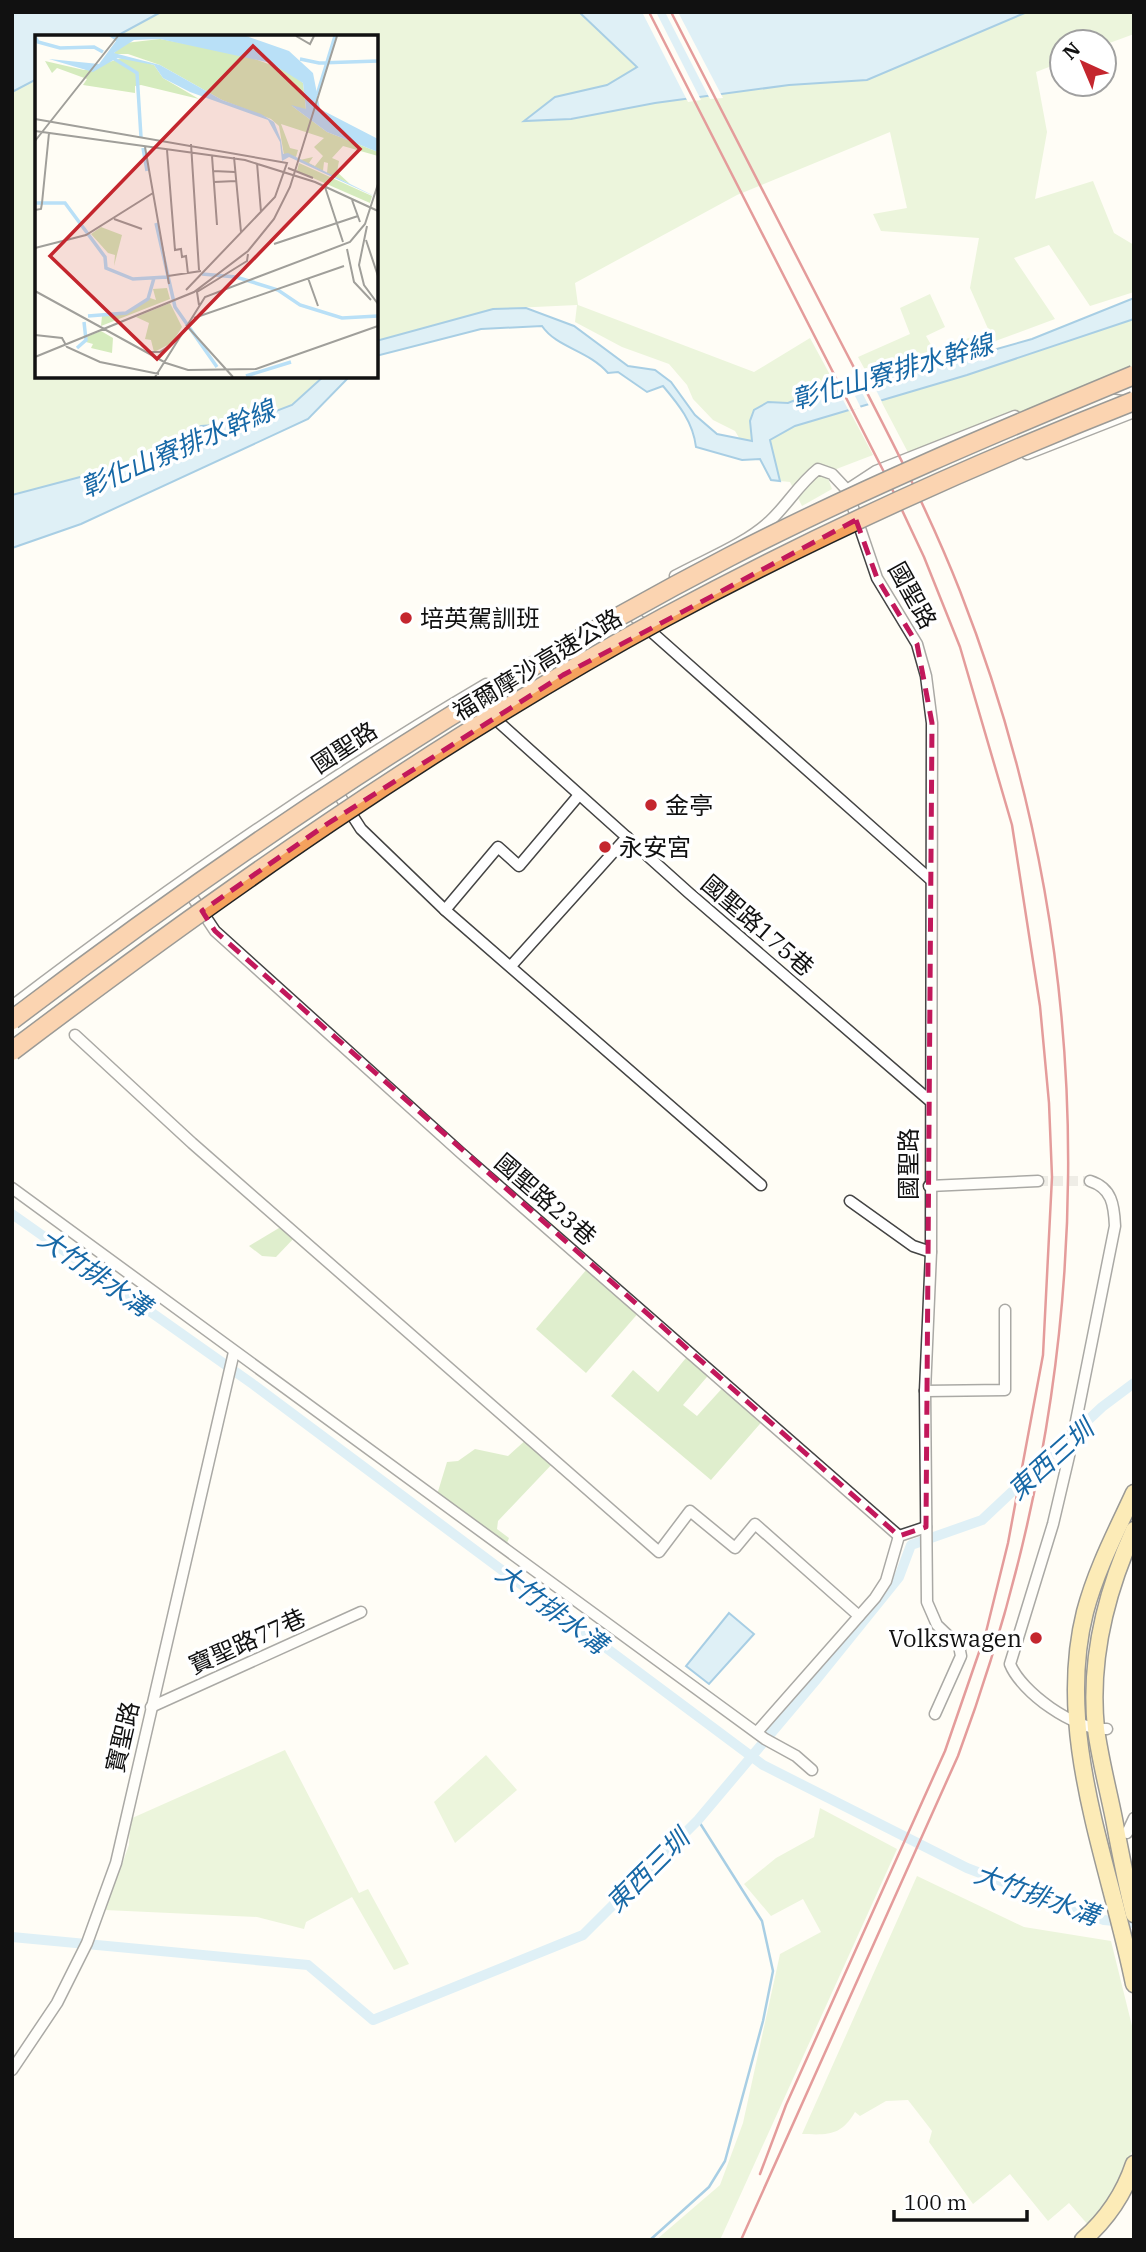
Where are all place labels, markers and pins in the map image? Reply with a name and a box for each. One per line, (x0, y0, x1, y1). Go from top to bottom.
place label: 培英駕訓班 (420, 602, 540, 634)
marker: 培英駕訓班 (398, 610, 414, 626)
place label: 金亭 (665, 789, 713, 821)
marker: 金亭 (643, 797, 659, 813)
place label: 永安宮 (619, 831, 691, 863)
marker: 永安宮 (597, 839, 613, 855)
place label: Volkswagen (888, 1622, 1022, 1654)
marker: Volkswagen (1028, 1630, 1044, 1646)

